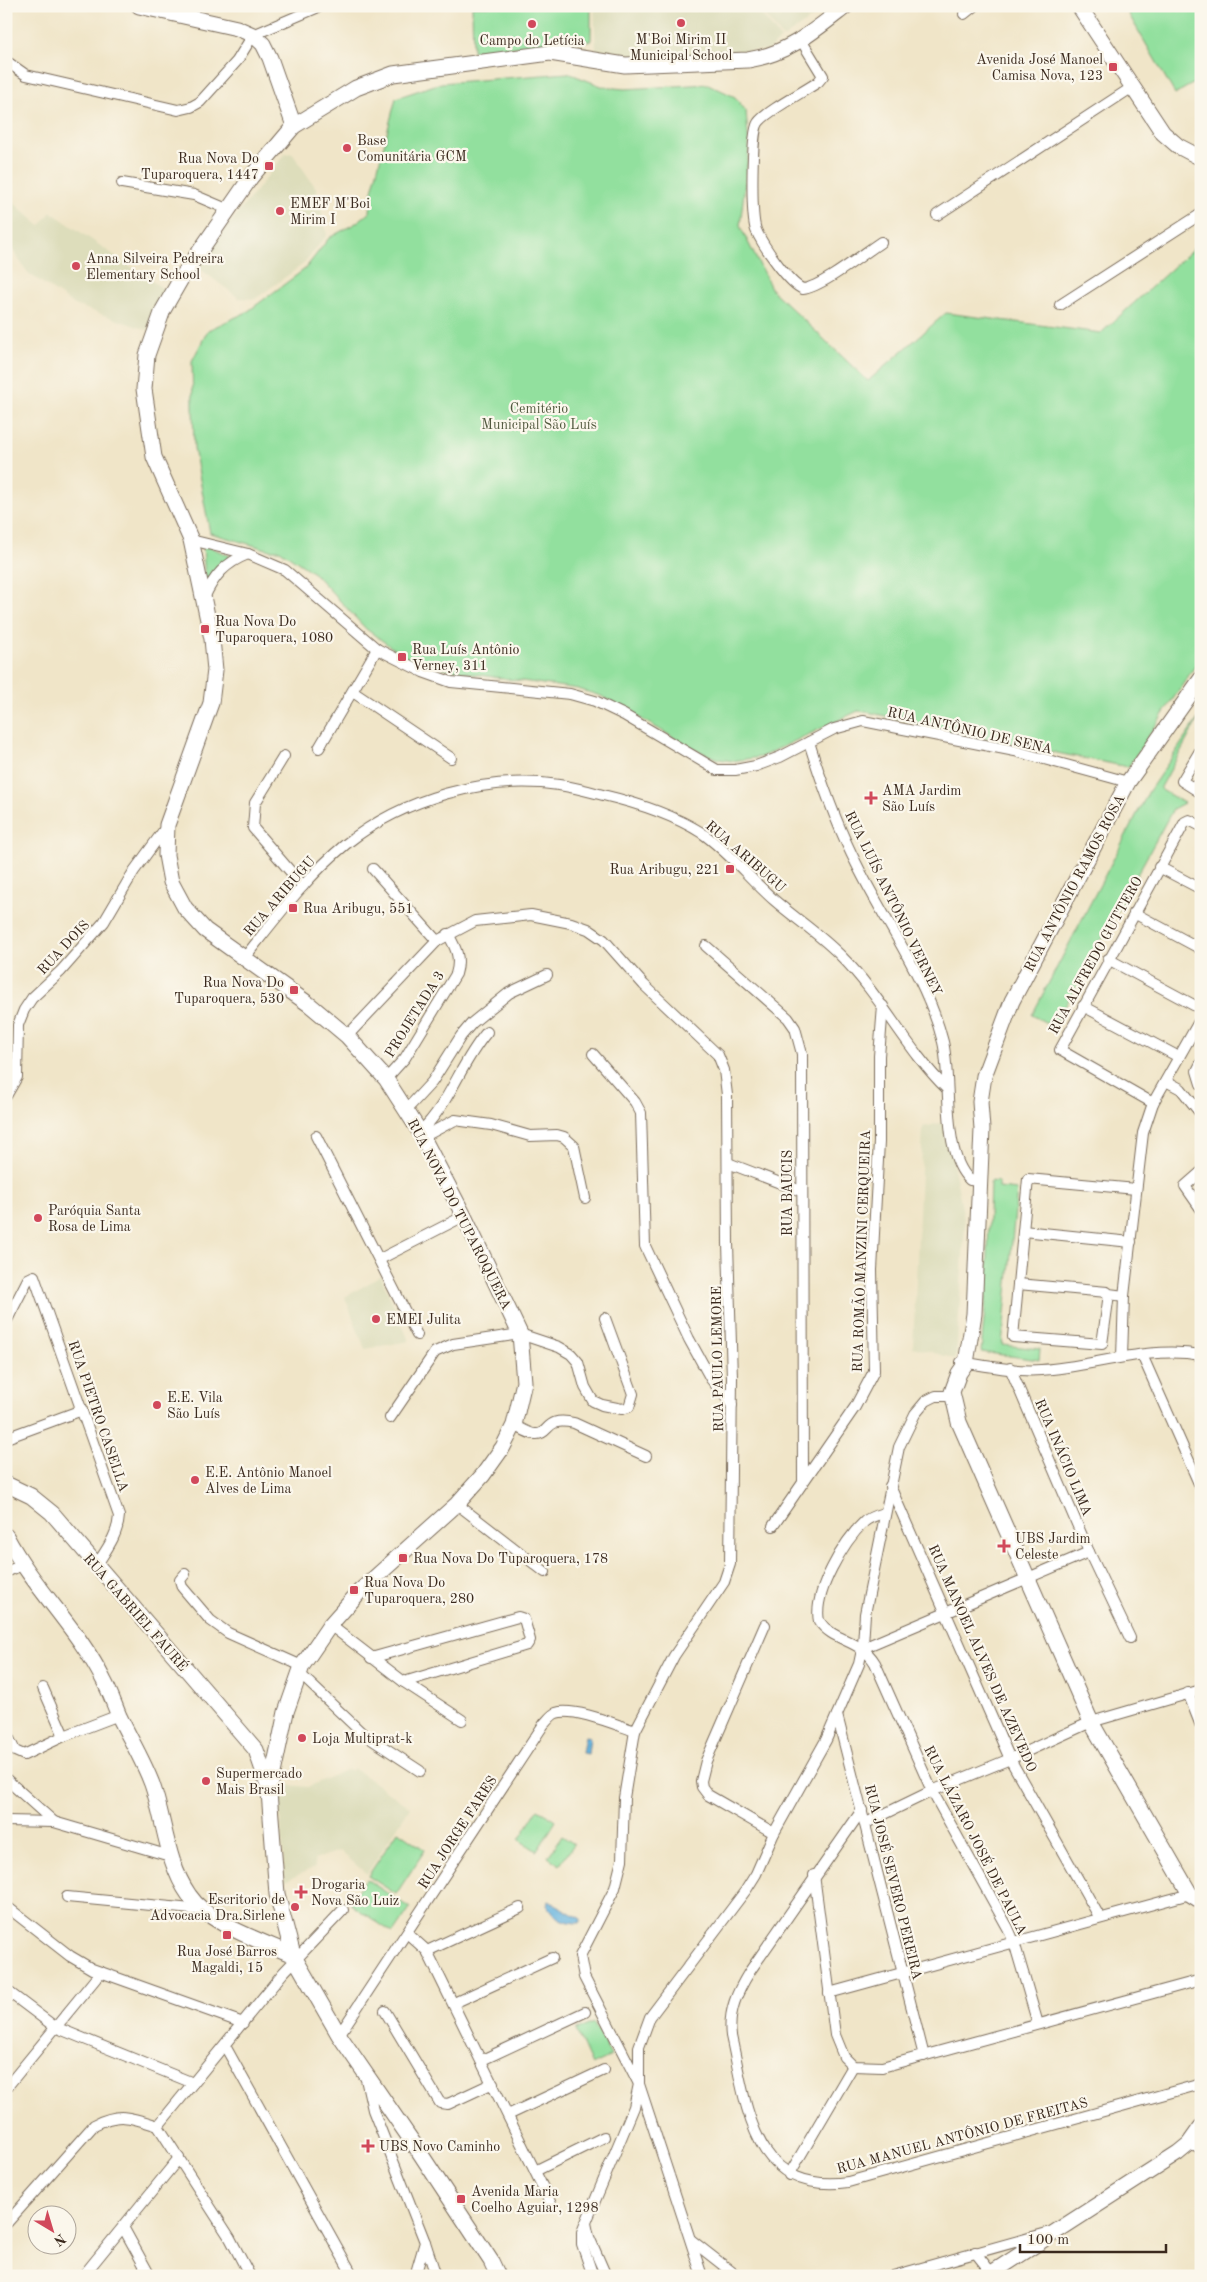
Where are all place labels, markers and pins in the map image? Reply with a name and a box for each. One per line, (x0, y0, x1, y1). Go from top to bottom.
marker: M'Boi Mirim II Municipal School (675, 17, 687, 29)
marker: Campo do Letícia (526, 18, 538, 30)
place label: M'Boi Mirim II Municipal School (630, 33, 732, 63)
place label: Campo do Letícia (480, 34, 585, 48)
place label: Avenida José Manoel Camisa Nova, 123 (976, 53, 1103, 83)
marker: Avenida José Manoel Camisa Nova, 123 (1107, 61, 1119, 73)
place label: Base Comunitária GCM (357, 134, 467, 164)
marker: Base Comunitária GCM (341, 142, 353, 154)
place label: Rua Nova Do Tuparoquera, 1447 (141, 152, 259, 182)
marker: Rua Nova Do Tuparoquera, 1447 (263, 160, 275, 172)
place label: EMEF M'Boi Mirim I (290, 197, 370, 227)
marker: EMEF M'Boi Mirim I (274, 205, 286, 217)
place label: Anna Silveira Pedreira Elementary School (86, 252, 224, 282)
marker: Anna Silveira Pedreira Elementary School (70, 260, 82, 272)
place label: Rua Nova Do Tuparoquera, 1080 (215, 615, 333, 645)
marker: Rua Nova Do Tuparoquera, 1080 (199, 623, 211, 635)
place label: Rua Luís Antônio Verney, 311 (412, 643, 519, 673)
marker: Rua Luís Antônio Verney, 311 (396, 651, 408, 663)
place label: AMA Jardim São Luís (882, 784, 961, 814)
marker: AMA Jardim São Luís (864, 791, 878, 805)
place label: Rua Aribugu, 221 (610, 863, 720, 877)
marker: Rua Aribugu, 221 (724, 863, 736, 875)
marker: Rua Aribugu, 551 (287, 902, 299, 914)
place label: Rua Aribugu, 551 (303, 902, 413, 916)
place label: Rua Nova Do Tuparoquera, 530 (174, 976, 284, 1006)
marker: Rua Nova Do Tuparoquera, 530 (288, 984, 300, 996)
place label: Paróquia Santa Rosa de Lima (48, 1204, 141, 1234)
marker: Paróquia Santa Rosa de Lima (32, 1212, 44, 1224)
marker: EMEI Julita (370, 1313, 382, 1325)
place label: EMEI Julita (386, 1313, 461, 1327)
place label: E.E. Vila São Luís (167, 1391, 223, 1421)
marker: E.E. Vila São Luís (151, 1399, 163, 1411)
place label: E.E. Antônio Manoel Alves de Lima (205, 1466, 332, 1496)
marker: E.E. Antônio Manoel Alves de Lima (189, 1474, 201, 1486)
place label: UBS Jardim Celeste (1015, 1532, 1091, 1562)
marker: UBS Jardim Celeste (997, 1539, 1011, 1553)
marker: Rua Nova Do Tuparoquera, 178 (397, 1552, 409, 1564)
place label: Rua Nova Do Tuparoquera, 178 (413, 1552, 608, 1566)
place label: Rua Nova Do Tuparoquera, 280 (364, 1576, 474, 1606)
marker: Rua Nova Do Tuparoquera, 280 (348, 1584, 360, 1596)
marker: Loja Multiprat-k (296, 1732, 308, 1744)
place label: Loja Multiprat-k (312, 1732, 413, 1746)
place label: Supermercado Mais Brasil (216, 1767, 302, 1797)
marker: Supermercado Mais Brasil (200, 1775, 212, 1787)
place label: Drogaria Nova São Luiz (311, 1878, 399, 1908)
marker: Drogaria Nova São Luiz (295, 1886, 307, 1898)
place label: Escritorio de Advocacia Dra.Sirlene (150, 1893, 285, 1923)
marker: Escritorio de Advocacia Dra.Sirlene (289, 1901, 301, 1913)
marker: Rua José Barros Magaldi, 15 (221, 1929, 233, 1941)
place label: Rua José Barros Magaldi, 15 (177, 1945, 277, 1975)
marker: UBS Novo Caminho (361, 2139, 375, 2153)
place label: UBS Novo Caminho (379, 2140, 500, 2154)
place label: Avenida Maria Coelho Aguiar, 1298 (471, 2185, 599, 2215)
marker: Avenida Maria Coelho Aguiar, 1298 (455, 2193, 467, 2205)

